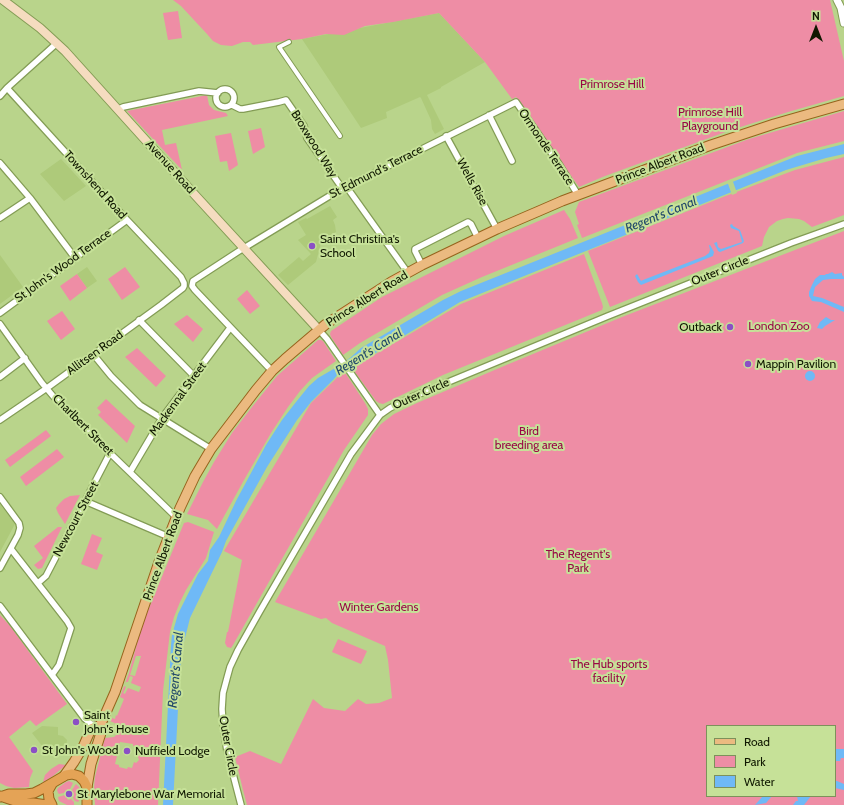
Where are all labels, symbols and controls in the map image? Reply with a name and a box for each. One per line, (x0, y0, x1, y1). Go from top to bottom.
north arrow (796, 8, 836, 48)
text: N (812, 9, 820, 23)
park label: Primrose Hill (580, 77, 644, 91)
park label: Primrose Hill Playground (678, 105, 742, 133)
street label: Ormonde Terrace (515, 106, 577, 188)
street label: Broxwood Way (288, 108, 340, 180)
street label: Avenue Road (142, 137, 198, 197)
street label: Prince Albert Road (614, 141, 706, 187)
street label: St Edmund's Terrace (327, 142, 425, 202)
street label: Townshend Road (61, 148, 129, 222)
street label: Wells Rise (453, 156, 491, 208)
water label: Regent's Canal (623, 194, 699, 236)
street label: St John's Wood Terrace (12, 226, 114, 306)
place label: Saint Christina's School (320, 232, 400, 260)
marker: Saint Christina's School (307, 241, 317, 251)
street label: Outer Circle (689, 253, 751, 289)
street label: Prince Albert Road (324, 268, 410, 330)
park label: London Zoo (748, 319, 810, 333)
place label: Outback (679, 320, 722, 334)
marker: Outback (725, 322, 735, 332)
water label: Regent's Canal (333, 325, 405, 379)
street label: Allitsen Road (64, 328, 126, 378)
place label: Mappin Pavilion (756, 357, 836, 371)
street label: Mackennal Street (146, 359, 210, 439)
marker: Mappin Pavilion (743, 359, 753, 369)
street label: Outer Circle (390, 375, 452, 413)
street label: Charlbert Street (49, 391, 117, 459)
park label: Bird breeding area (495, 424, 563, 452)
street label: Newcourt Street (50, 479, 102, 559)
street label: Prince Albert Road (140, 510, 186, 602)
park label: The Regent's Park (546, 547, 610, 575)
park label: Winter Gardens (339, 600, 419, 614)
water label: Regent's Canal (165, 631, 187, 709)
park label: The Hub sports facility (571, 657, 647, 685)
place label: Saint John's House (84, 708, 148, 736)
street label: Outer Circle (216, 715, 240, 777)
marker: Saint John's House (71, 717, 81, 727)
legend (706, 725, 836, 797)
text: Road (744, 734, 770, 749)
place label: St John's Wood (42, 743, 118, 757)
place label: Nuffield Lodge (135, 744, 210, 758)
marker: St John's Wood (29, 745, 39, 755)
marker: Nuffield Lodge (122, 746, 132, 756)
text: Park (744, 754, 766, 769)
text: Water (744, 774, 774, 789)
place label: St Marylebone War Memorial (77, 787, 225, 801)
marker: St Marylebone War Memorial (64, 789, 74, 799)

